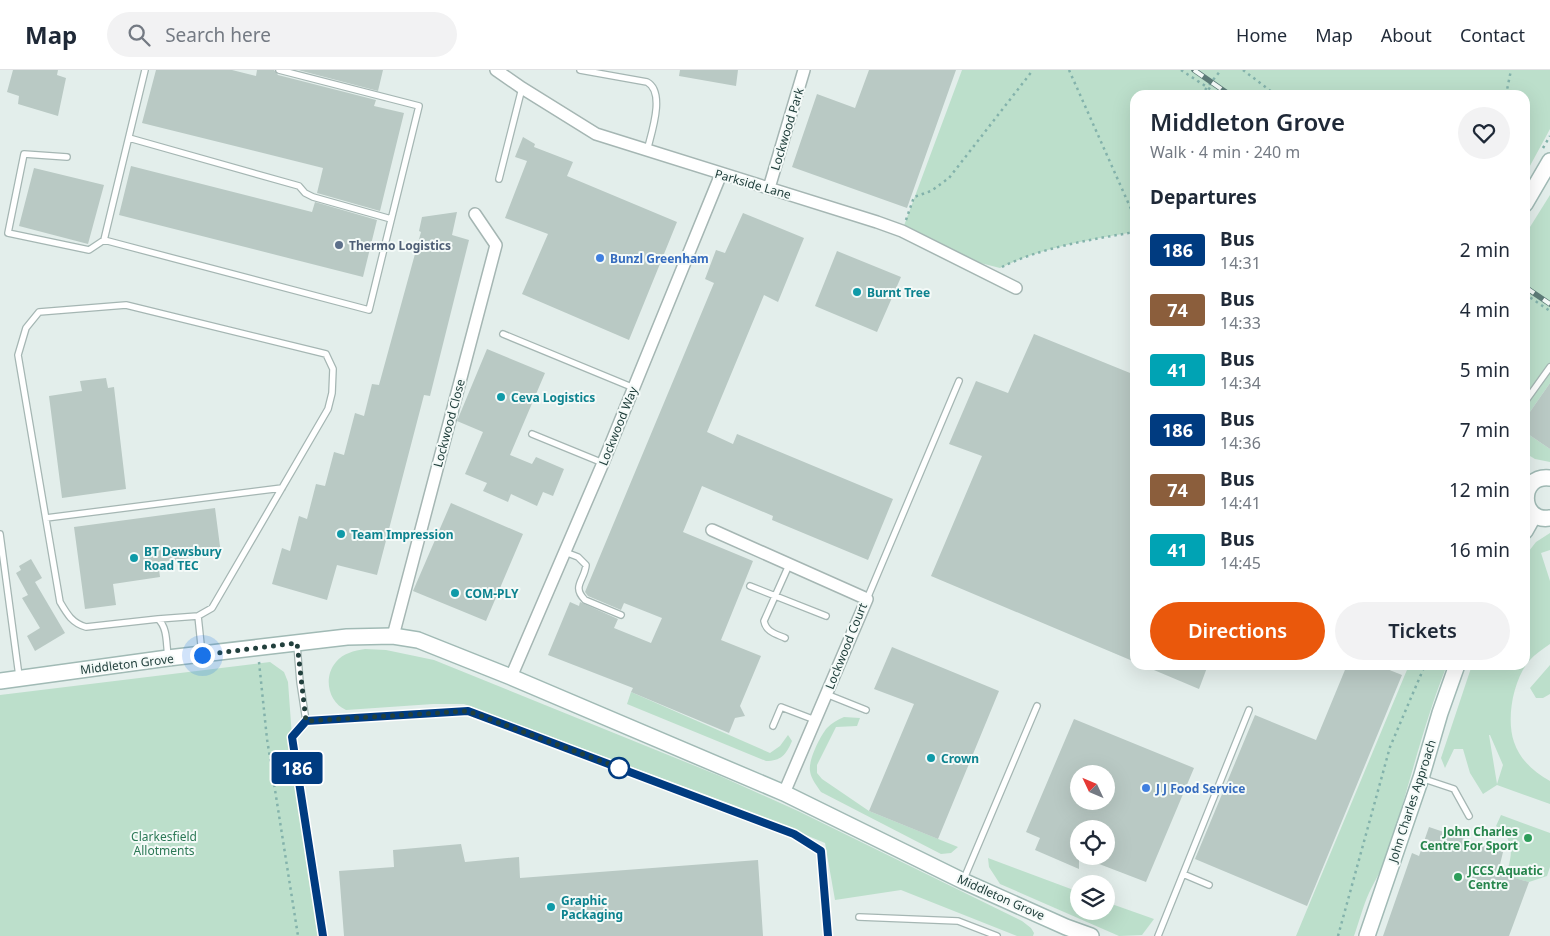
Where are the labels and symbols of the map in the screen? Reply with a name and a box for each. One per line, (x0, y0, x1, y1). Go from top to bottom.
street label: Lockwood Park (766, 85, 808, 172)
street label: Parkside Lane (713, 165, 793, 203)
place label: Thermo Logistics (349, 237, 451, 254)
marker: Thermo Logistics (333, 239, 345, 251)
place label: Bunzl Greenham (610, 250, 709, 267)
marker: Bunzl Greenham (594, 252, 606, 264)
place label: Burnt Tree (867, 284, 930, 301)
marker: Burnt Tree (851, 286, 863, 298)
street label: Lockwood Close (429, 377, 469, 469)
street label: Lockwood Way (594, 383, 642, 468)
place label: Ceva Logistics (511, 389, 595, 406)
marker: Ceva Logistics (495, 391, 507, 403)
place label: Team Impression (351, 526, 453, 543)
marker: Team Impression (335, 528, 347, 540)
place label: BT Dewsbury Road TEC (144, 543, 222, 574)
marker: BT Dewsbury Road TEC (128, 552, 140, 564)
place label: COM-PLY (465, 585, 519, 602)
marker: COM-PLY (449, 587, 461, 599)
street label: Lockwood Court (821, 600, 871, 692)
your location (190, 643, 215, 668)
street label: Middleton Grove (79, 650, 175, 678)
street label: John Charles Approach (1384, 737, 1440, 866)
place label: Crown (941, 750, 979, 767)
line badge: 186 (268, 752, 326, 784)
marker: Crown (925, 752, 937, 764)
unlabelled marker (608, 757, 630, 779)
north arrow (1070, 765, 1115, 810)
place label: J J Food Service (1155, 780, 1245, 797)
marker: J J Food Service (1140, 782, 1152, 794)
place label: John Charles Centre For Sport (1420, 823, 1518, 854)
park label: Clarkesfield Allotments (131, 828, 197, 859)
marker: John Charles Centre For Sport (1522, 832, 1534, 844)
place label: JCCS Aquatic Centre (1467, 862, 1543, 893)
street label: Middleton Grove (955, 870, 1048, 924)
marker: JCCS Aquatic Centre (1452, 871, 1464, 883)
place label: Graphic Packaging (561, 892, 623, 923)
marker: Graphic Packaging (545, 901, 557, 913)

